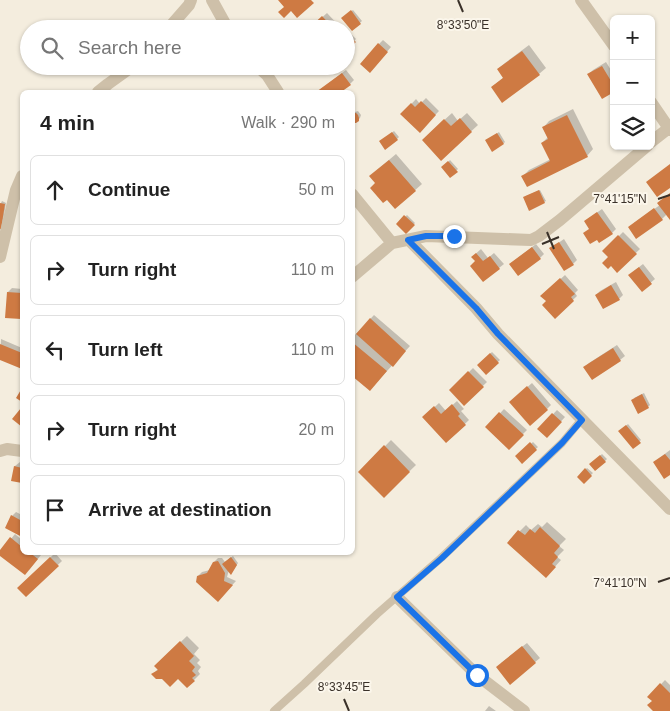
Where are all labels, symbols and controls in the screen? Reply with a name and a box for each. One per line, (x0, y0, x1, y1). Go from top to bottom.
map controls (610, 15, 655, 150)
button: + (610, 15, 655, 60)
text: 8°33'50"E (437, 18, 489, 32)
search box (20, 20, 355, 75)
icon: search (38, 34, 66, 62)
text: Search here (78, 37, 182, 58)
button: − (610, 60, 655, 105)
button: layers (610, 105, 655, 150)
text: 4 min (40, 111, 95, 134)
text: Walk · 290 m (241, 114, 335, 131)
icon: ahead (41, 176, 69, 204)
text: Continue (88, 179, 170, 200)
text: 50 m (298, 181, 334, 198)
text: 7°41'15"N (593, 192, 647, 206)
route end (443, 225, 466, 248)
icon: right (41, 256, 69, 284)
text: Turn right (88, 259, 176, 280)
text: 110 m (291, 261, 334, 278)
icon: left (41, 336, 69, 364)
text: Turn left (88, 339, 163, 360)
text: 110 m (291, 341, 334, 358)
icon: right (41, 416, 69, 444)
text: Turn right (88, 419, 176, 440)
text: 20 m (298, 421, 334, 438)
icon: arrive (41, 496, 69, 524)
text: Arrive at destination (88, 499, 272, 520)
text: 7°41'10"N (593, 576, 647, 590)
route start (466, 664, 489, 687)
text: 8°33'45"E (318, 680, 370, 694)

